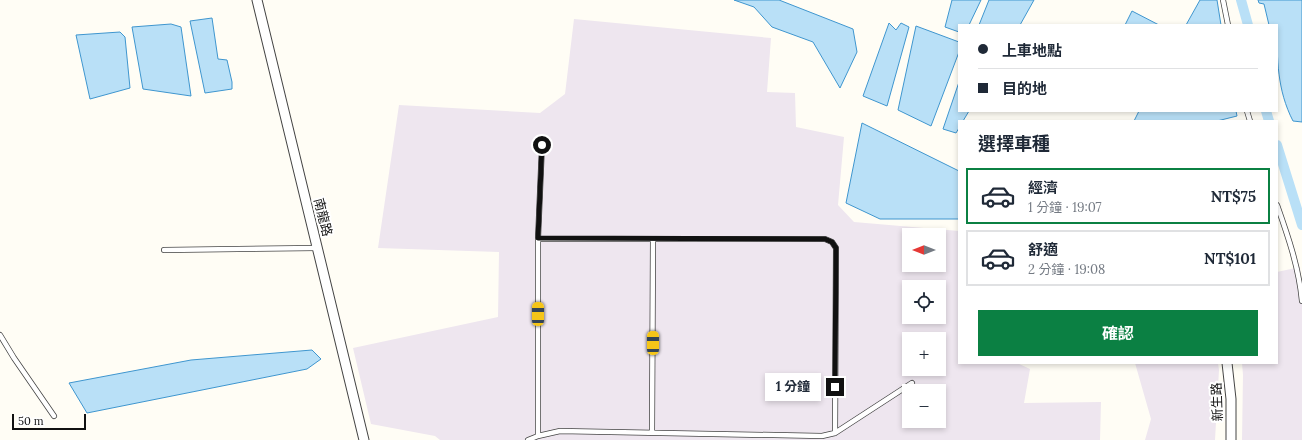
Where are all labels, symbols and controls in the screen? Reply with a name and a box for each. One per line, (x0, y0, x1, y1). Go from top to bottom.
text: 上車地點 (1002, 41, 1062, 60)
text: 目的地 (1002, 79, 1047, 98)
text: 選擇車種 (978, 132, 1050, 155)
route start (533, 136, 551, 154)
icon: car (980, 178, 1016, 214)
text: 經濟 (1028, 178, 1058, 197)
text: NT$75 (1211, 187, 1256, 206)
street label: 南龍路 (310, 196, 336, 238)
text: 1 分鐘 · 19:07 (1028, 199, 1102, 216)
north arrow (902, 228, 946, 272)
map controls (902, 228, 946, 428)
icon: car (980, 240, 1016, 276)
text: 舒適 (1028, 240, 1058, 259)
text: NT$101 (1204, 249, 1256, 268)
text: 2 分鐘 · 19:08 (1028, 261, 1105, 278)
button: locate (902, 280, 946, 324)
car (532, 302, 544, 326)
button: 確認 (978, 310, 1258, 356)
car (647, 331, 659, 355)
button: + (902, 332, 946, 376)
callout: 1 分鐘 (765, 373, 821, 401)
text: 1 分鐘 (776, 378, 810, 395)
route end (826, 378, 844, 396)
street label: 新生路 (1208, 382, 1226, 422)
button: − (902, 384, 946, 428)
scale bar (12, 412, 86, 431)
text: 50 m (18, 414, 44, 428)

